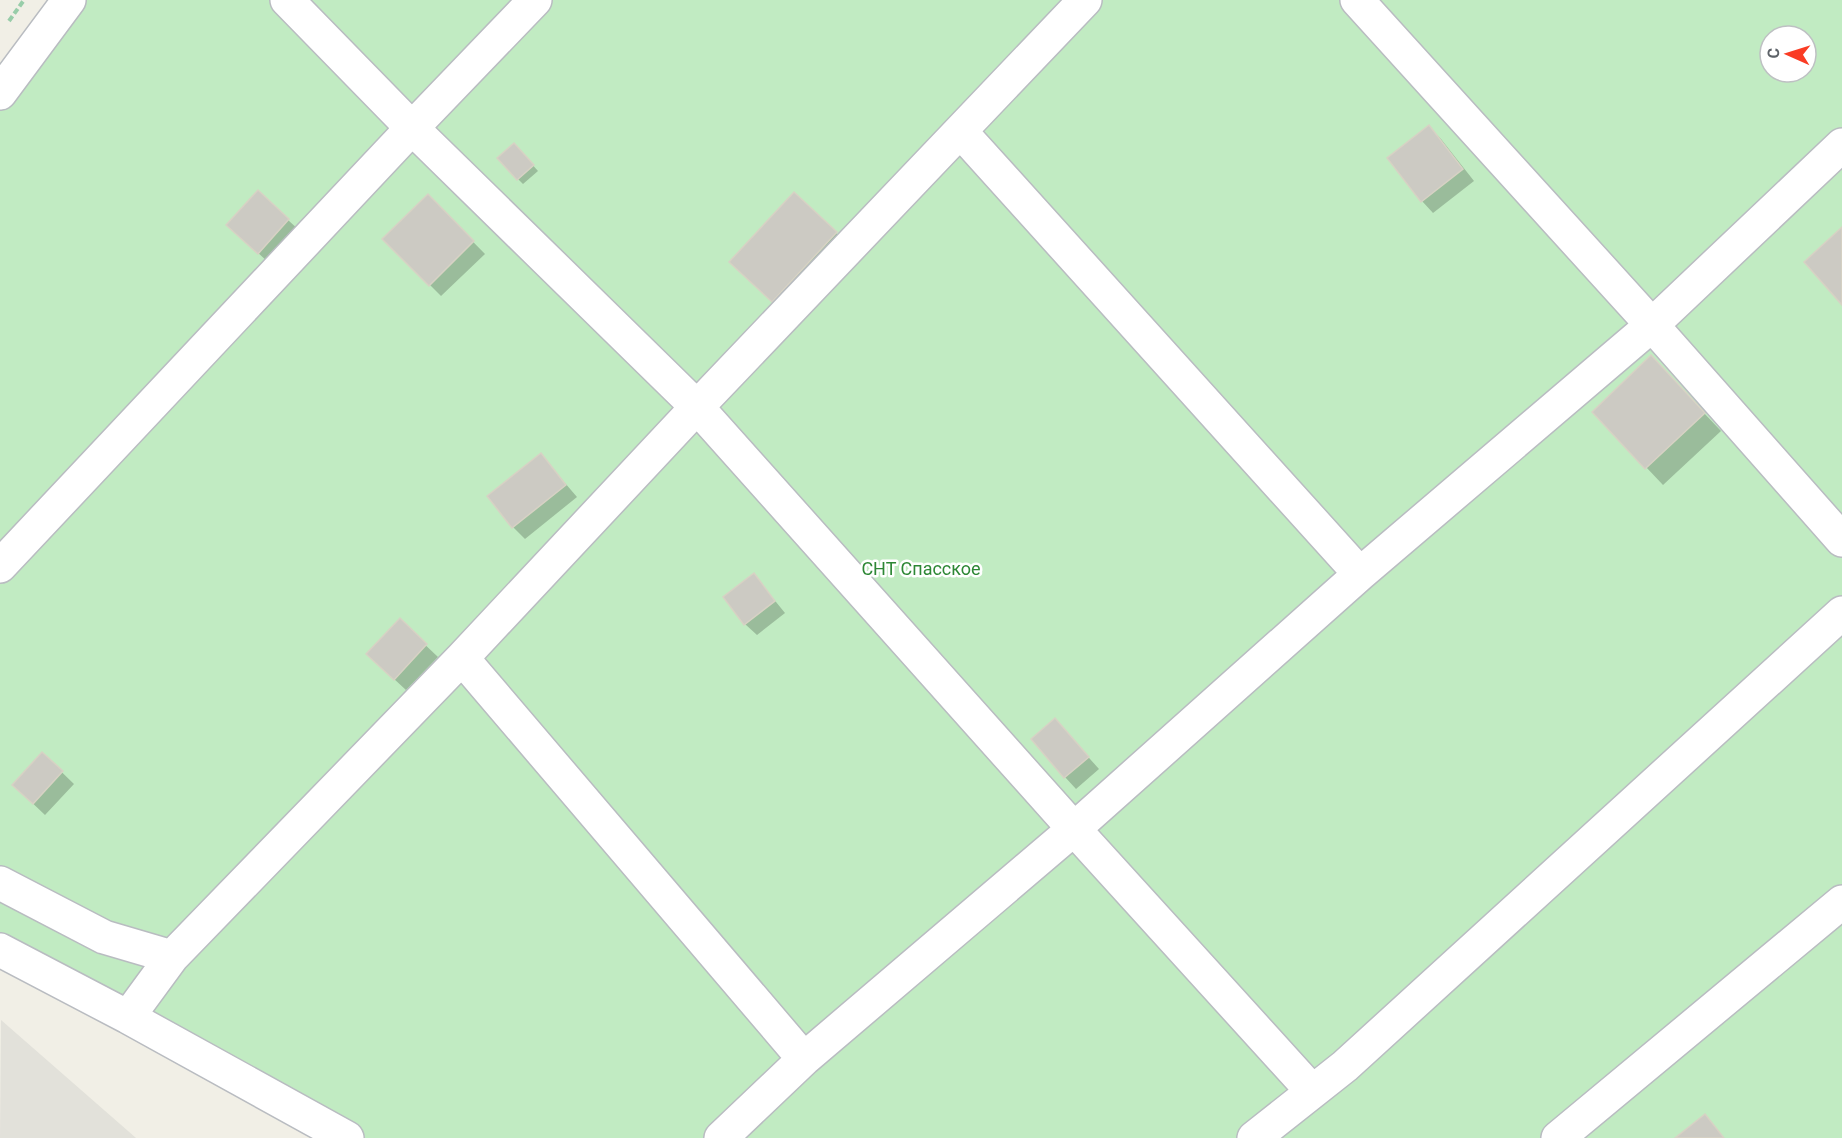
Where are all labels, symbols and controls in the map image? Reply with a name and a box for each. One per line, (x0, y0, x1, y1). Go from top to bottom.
north arrow (1758, 24, 1818, 84)
text: С (1764, 48, 1783, 59)
park label: СНТ Спасское (861, 558, 981, 579)

